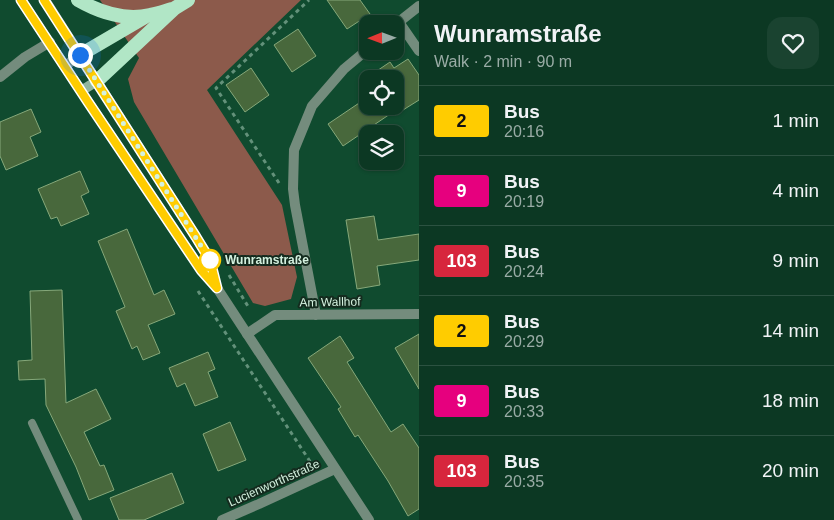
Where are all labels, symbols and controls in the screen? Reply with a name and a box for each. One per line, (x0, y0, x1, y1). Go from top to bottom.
north arrow (359, 15, 404, 60)
map controls (359, 15, 404, 170)
button: heart (767, 17, 819, 69)
text: Wunramstraße (434, 20, 602, 47)
your location (68, 43, 93, 68)
text: Walk · 2 min · 90 m (434, 53, 572, 70)
button: locate (359, 70, 404, 115)
text: Bus (504, 101, 540, 122)
text: 1 min (773, 110, 819, 131)
text: 2 (456, 111, 467, 131)
text: 20:16 (504, 123, 544, 140)
button: layers (359, 125, 404, 170)
text: Bus (504, 171, 540, 192)
text: 4 min (773, 180, 819, 201)
text: 9 (456, 181, 467, 201)
text: 20:19 (504, 193, 544, 210)
text: Bus (504, 241, 540, 262)
marker: Wunramstraße (199, 249, 221, 271)
text: 9 min (773, 250, 819, 271)
text: 103 (446, 251, 477, 271)
place label: Wunramstraße (225, 253, 309, 267)
text: 20:24 (504, 263, 544, 280)
street label: Am Wallhof (299, 294, 361, 310)
text: Bus (504, 311, 540, 332)
text: 14 min (762, 320, 819, 341)
text: 2 (456, 321, 467, 341)
text: 20:29 (504, 333, 544, 350)
text: Bus (504, 381, 540, 402)
text: 18 min (762, 390, 819, 411)
text: 9 (456, 391, 467, 411)
text: 20:33 (504, 403, 544, 420)
text: Bus (504, 451, 540, 472)
street label: Lucienworthstraße (226, 456, 322, 509)
text: 20 min (762, 460, 819, 481)
text: 103 (446, 461, 477, 481)
text: 20:35 (504, 473, 544, 490)

